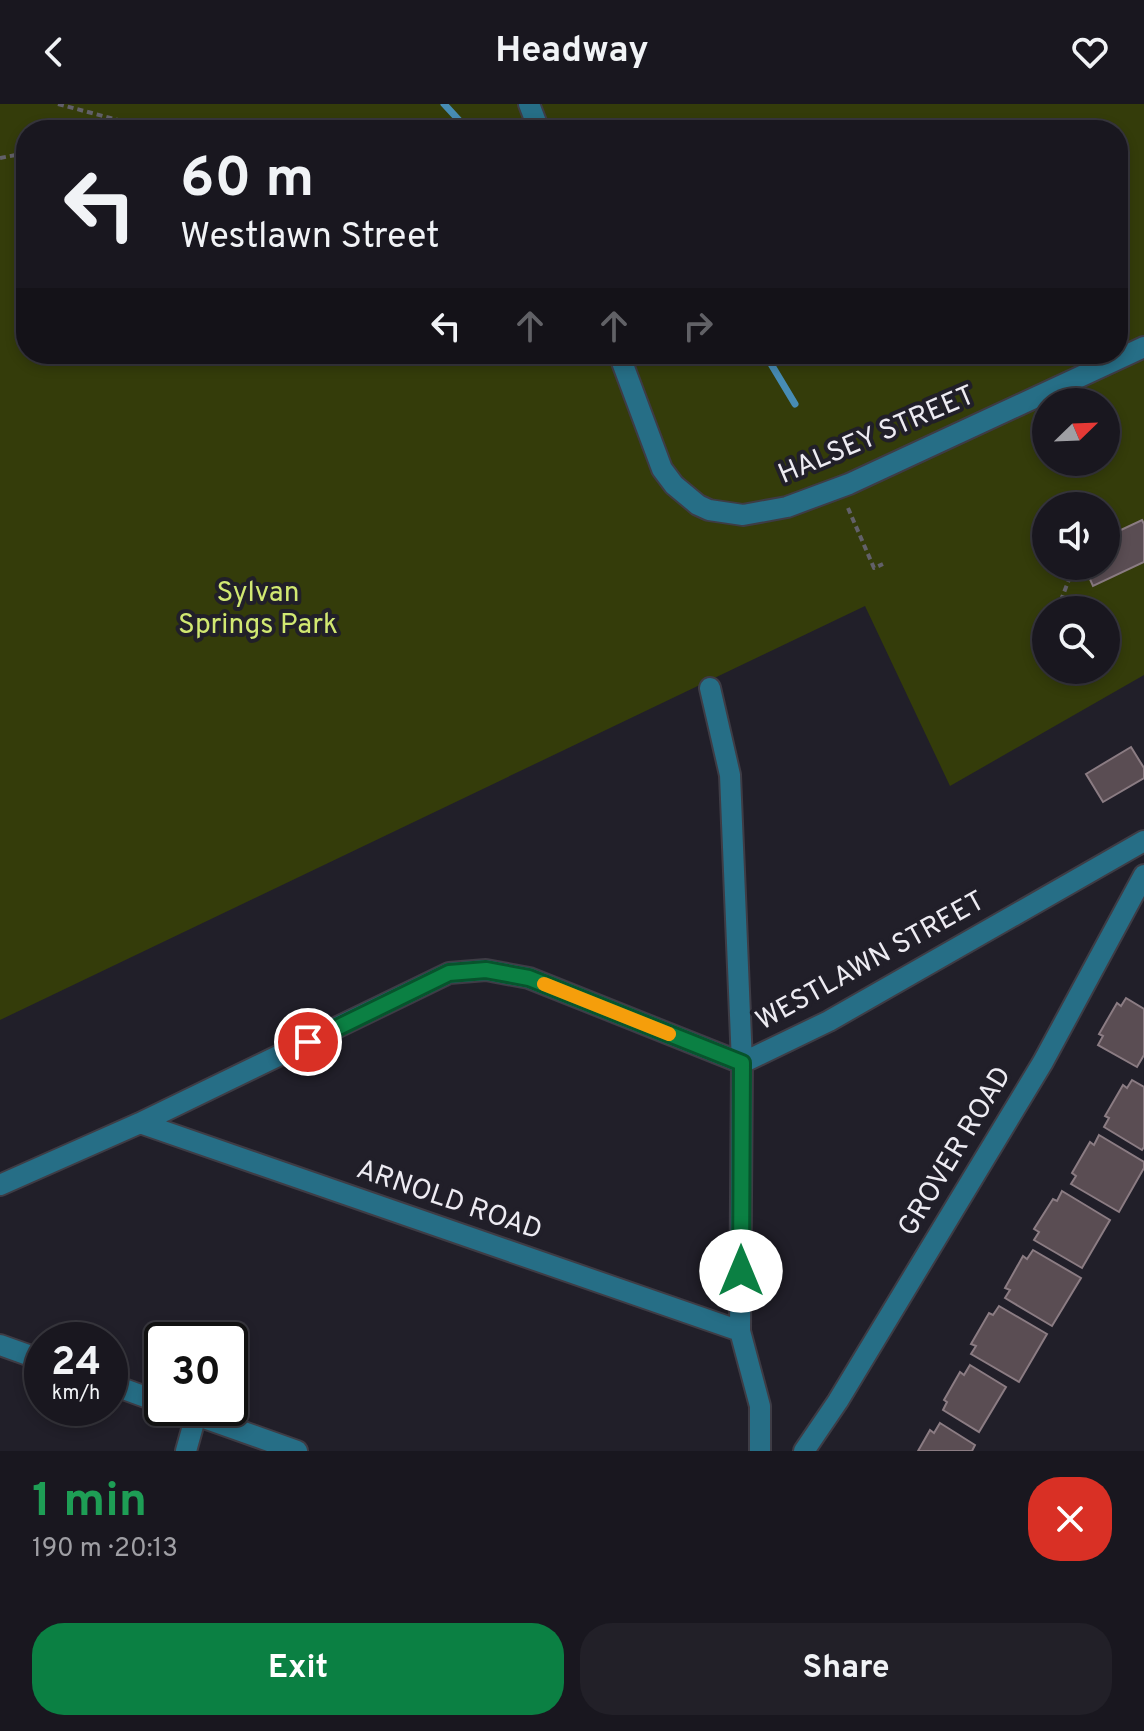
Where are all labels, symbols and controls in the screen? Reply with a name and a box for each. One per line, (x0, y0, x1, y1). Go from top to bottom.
text: Headway (495, 29, 649, 75)
icon: back (32, 30, 76, 74)
icon: heart (1068, 30, 1112, 74)
text: 60 m (180, 146, 314, 216)
icon: left (48, 152, 152, 256)
text: Westlawn Street (180, 215, 440, 261)
icon: left (424, 304, 468, 348)
icon: ahead (508, 304, 552, 348)
icon: ahead (592, 304, 636, 348)
icon: right (676, 304, 720, 348)
street label: HALSEY STREET (773, 378, 981, 494)
north arrow (1032, 388, 1120, 476)
map controls (1032, 388, 1120, 684)
button: sound (1032, 492, 1120, 580)
park label: Sylvan Springs Park (178, 576, 338, 644)
button: search (1032, 596, 1120, 684)
street label: WESTLAWN STREET (750, 884, 992, 1040)
pin (274, 1008, 342, 1076)
icon: arrive (286, 1020, 330, 1064)
street label: GROVER ROAD (891, 1061, 1021, 1243)
street label: ARNOLD ROAD (352, 1152, 546, 1250)
position arrow (699, 1229, 783, 1313)
speed limit sign: 30 (144, 1322, 248, 1426)
text: 24 (51, 1339, 101, 1389)
text: km/h (52, 1381, 100, 1407)
text: 1 min (32, 1473, 147, 1533)
button: close (1028, 1477, 1112, 1561)
text: 190 m · 20:13 (32, 1533, 178, 1566)
button: Exit (32, 1623, 564, 1715)
button: Share (580, 1623, 1112, 1715)

